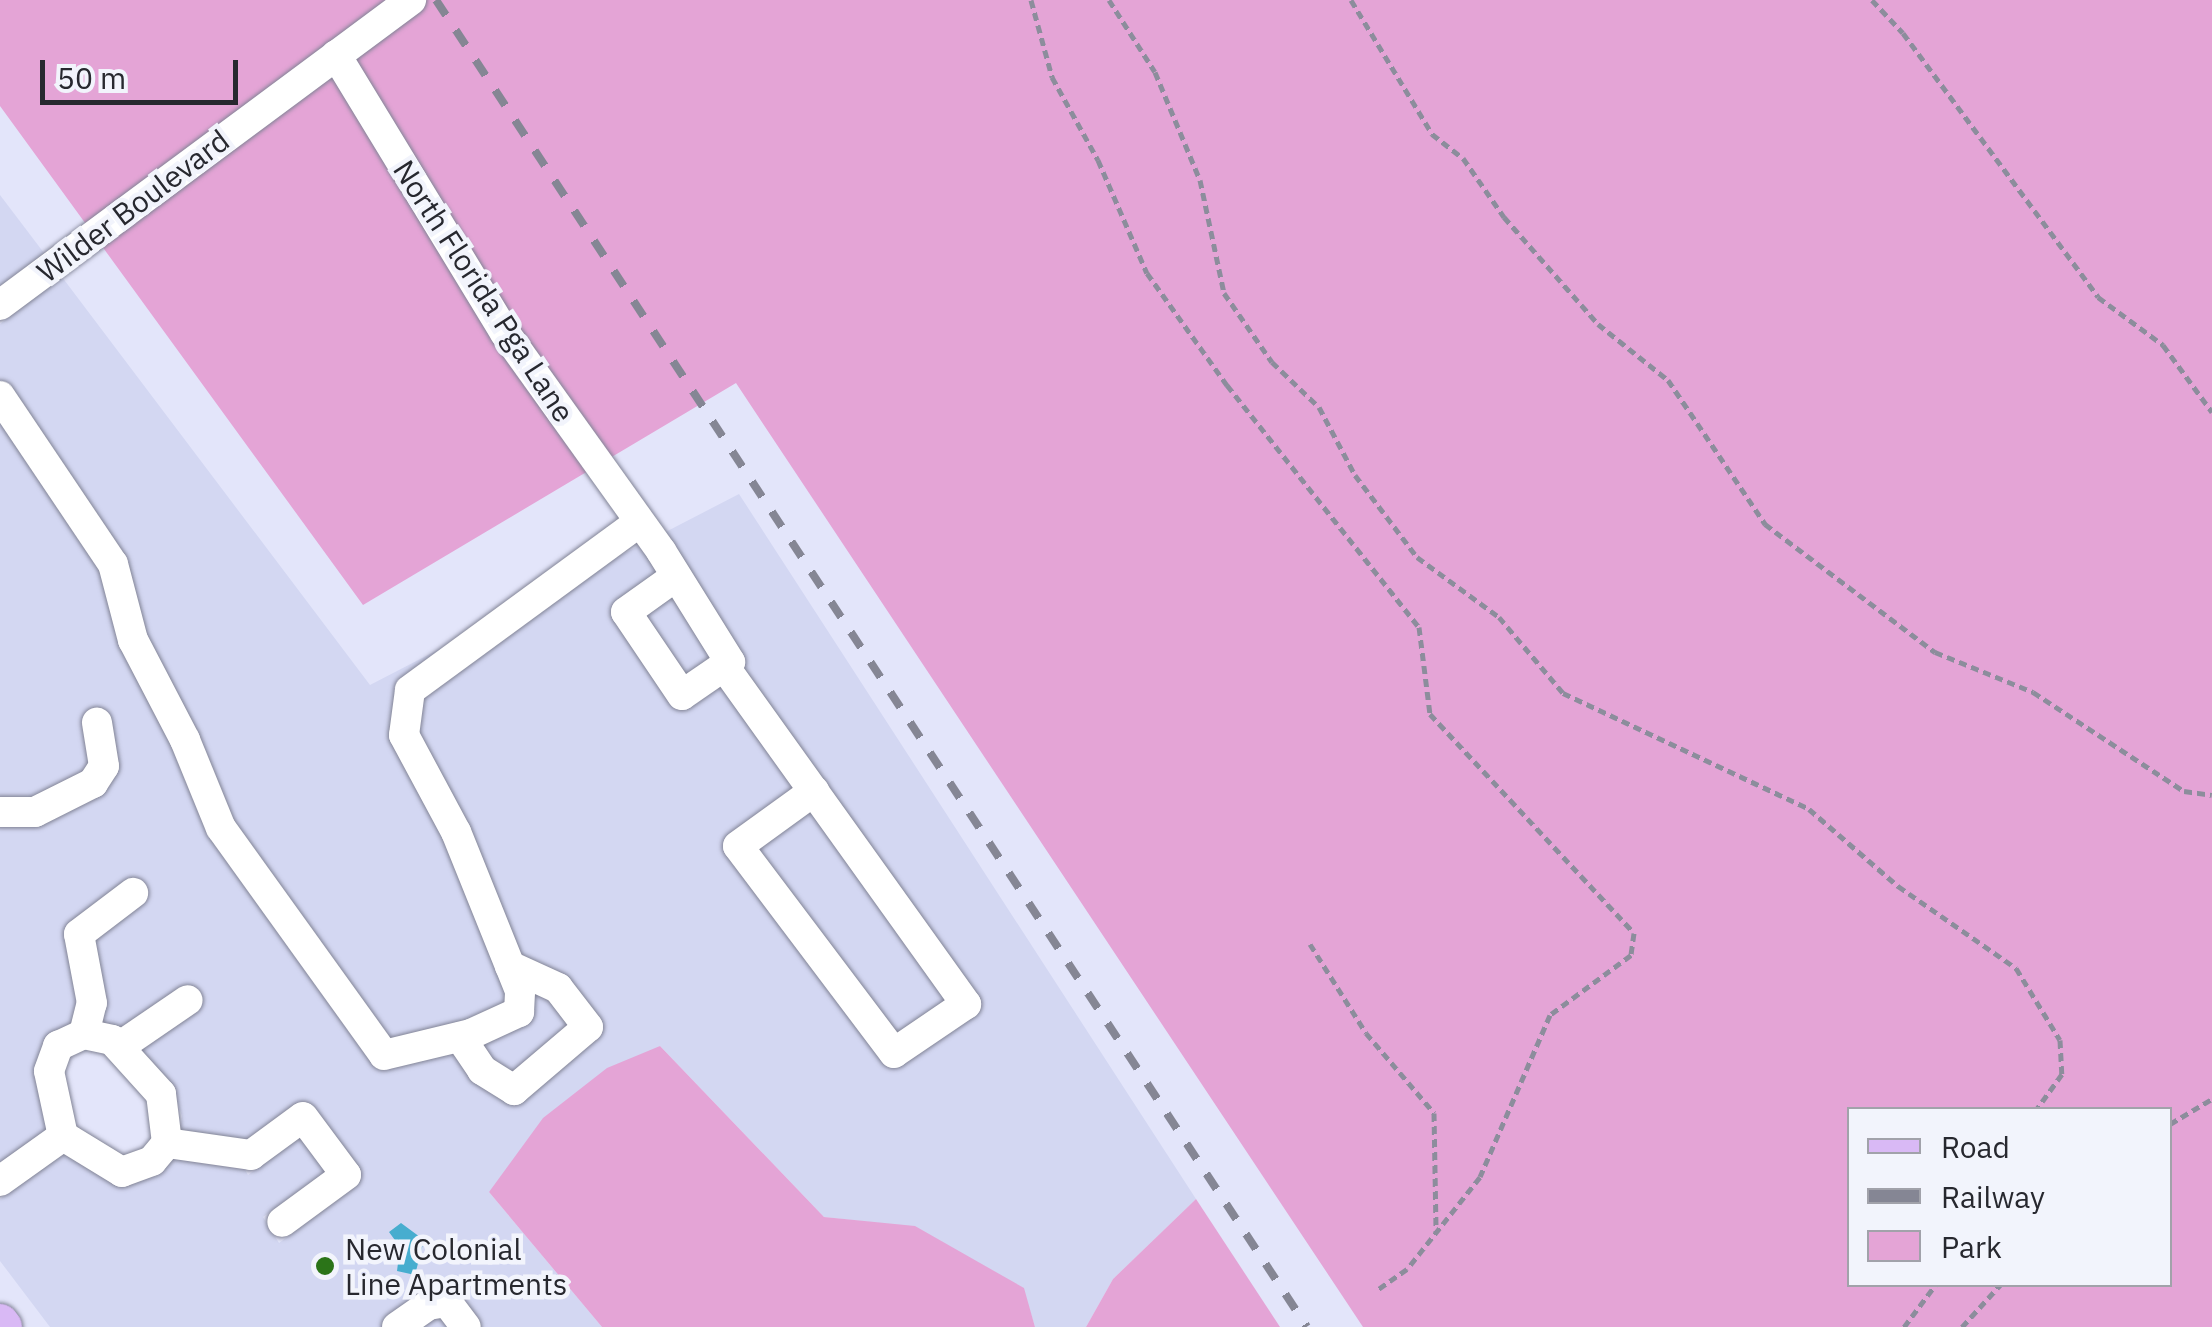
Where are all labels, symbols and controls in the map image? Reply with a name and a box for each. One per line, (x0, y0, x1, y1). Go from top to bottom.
scale bar (45, 40, 242, 102)
text: 50 m (57, 58, 126, 97)
street label: Wilder Boulevard (30, 122, 236, 290)
street label: North Florida Pga Lane (386, 153, 582, 429)
legend (1847, 1107, 2172, 1287)
text: Road (1941, 1127, 2010, 1166)
text: Railway (1941, 1177, 2045, 1216)
text: Park (1941, 1227, 2002, 1266)
place label: New Colonial Line Apartments (345, 1231, 567, 1302)
marker: New Colonial Line Apartments (314, 1255, 336, 1277)

